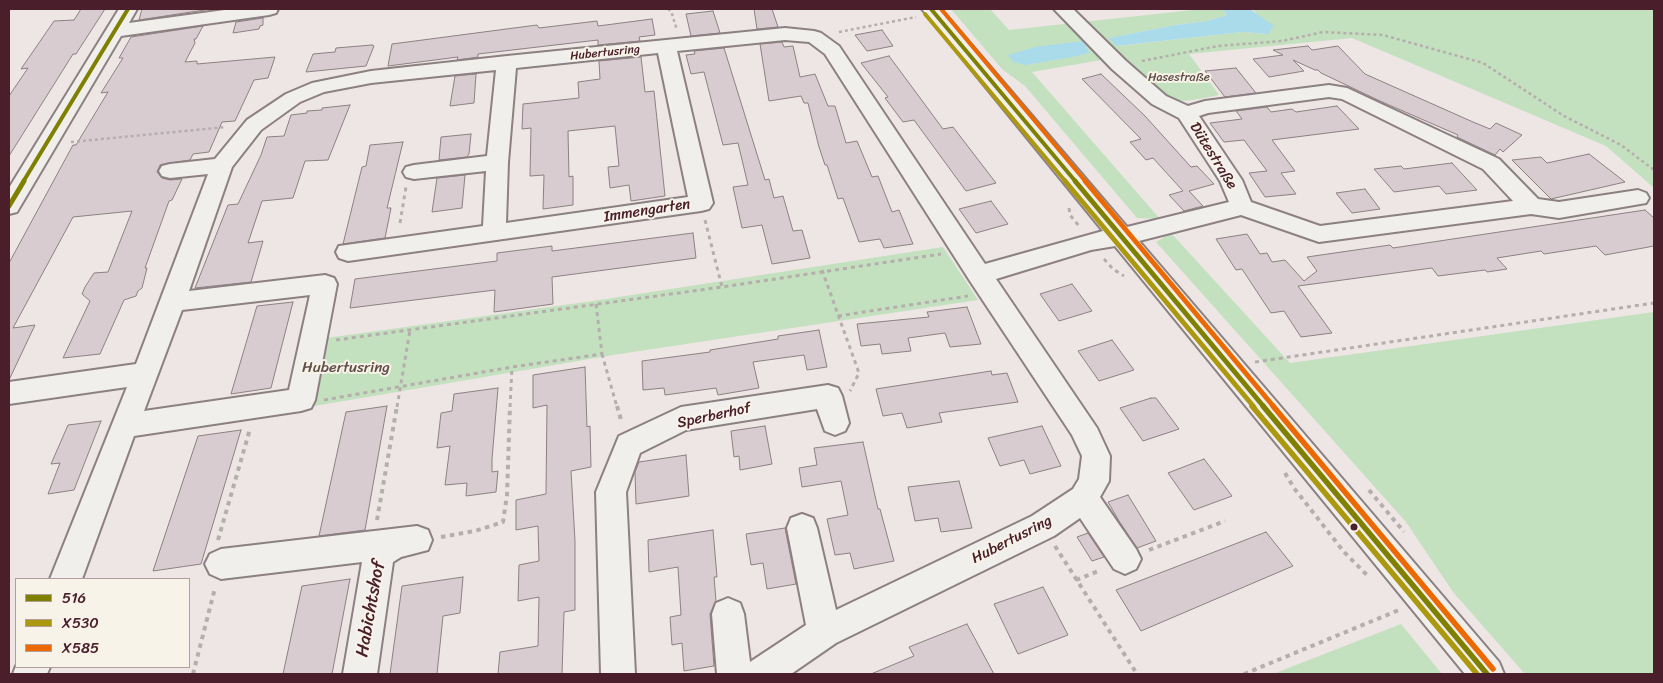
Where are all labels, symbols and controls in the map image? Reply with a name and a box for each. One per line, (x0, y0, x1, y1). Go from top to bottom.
street label: Hubertusring (569, 42, 641, 64)
park label: Hasestraße (1148, 71, 1210, 85)
street label: Dütestraße (1185, 119, 1241, 193)
street label: Immengarten (602, 195, 692, 227)
park label: Hubertusring (302, 359, 390, 377)
street label: Sperberhof (676, 399, 752, 433)
street label: Hubertusring (969, 512, 1055, 568)
unlabelled marker (1349, 522, 1359, 532)
street label: Habichtshof (352, 559, 390, 659)
legend (15, 578, 190, 668)
text: 516 (62, 585, 86, 611)
text: X530 (62, 610, 99, 636)
text: X585 (62, 635, 99, 661)

